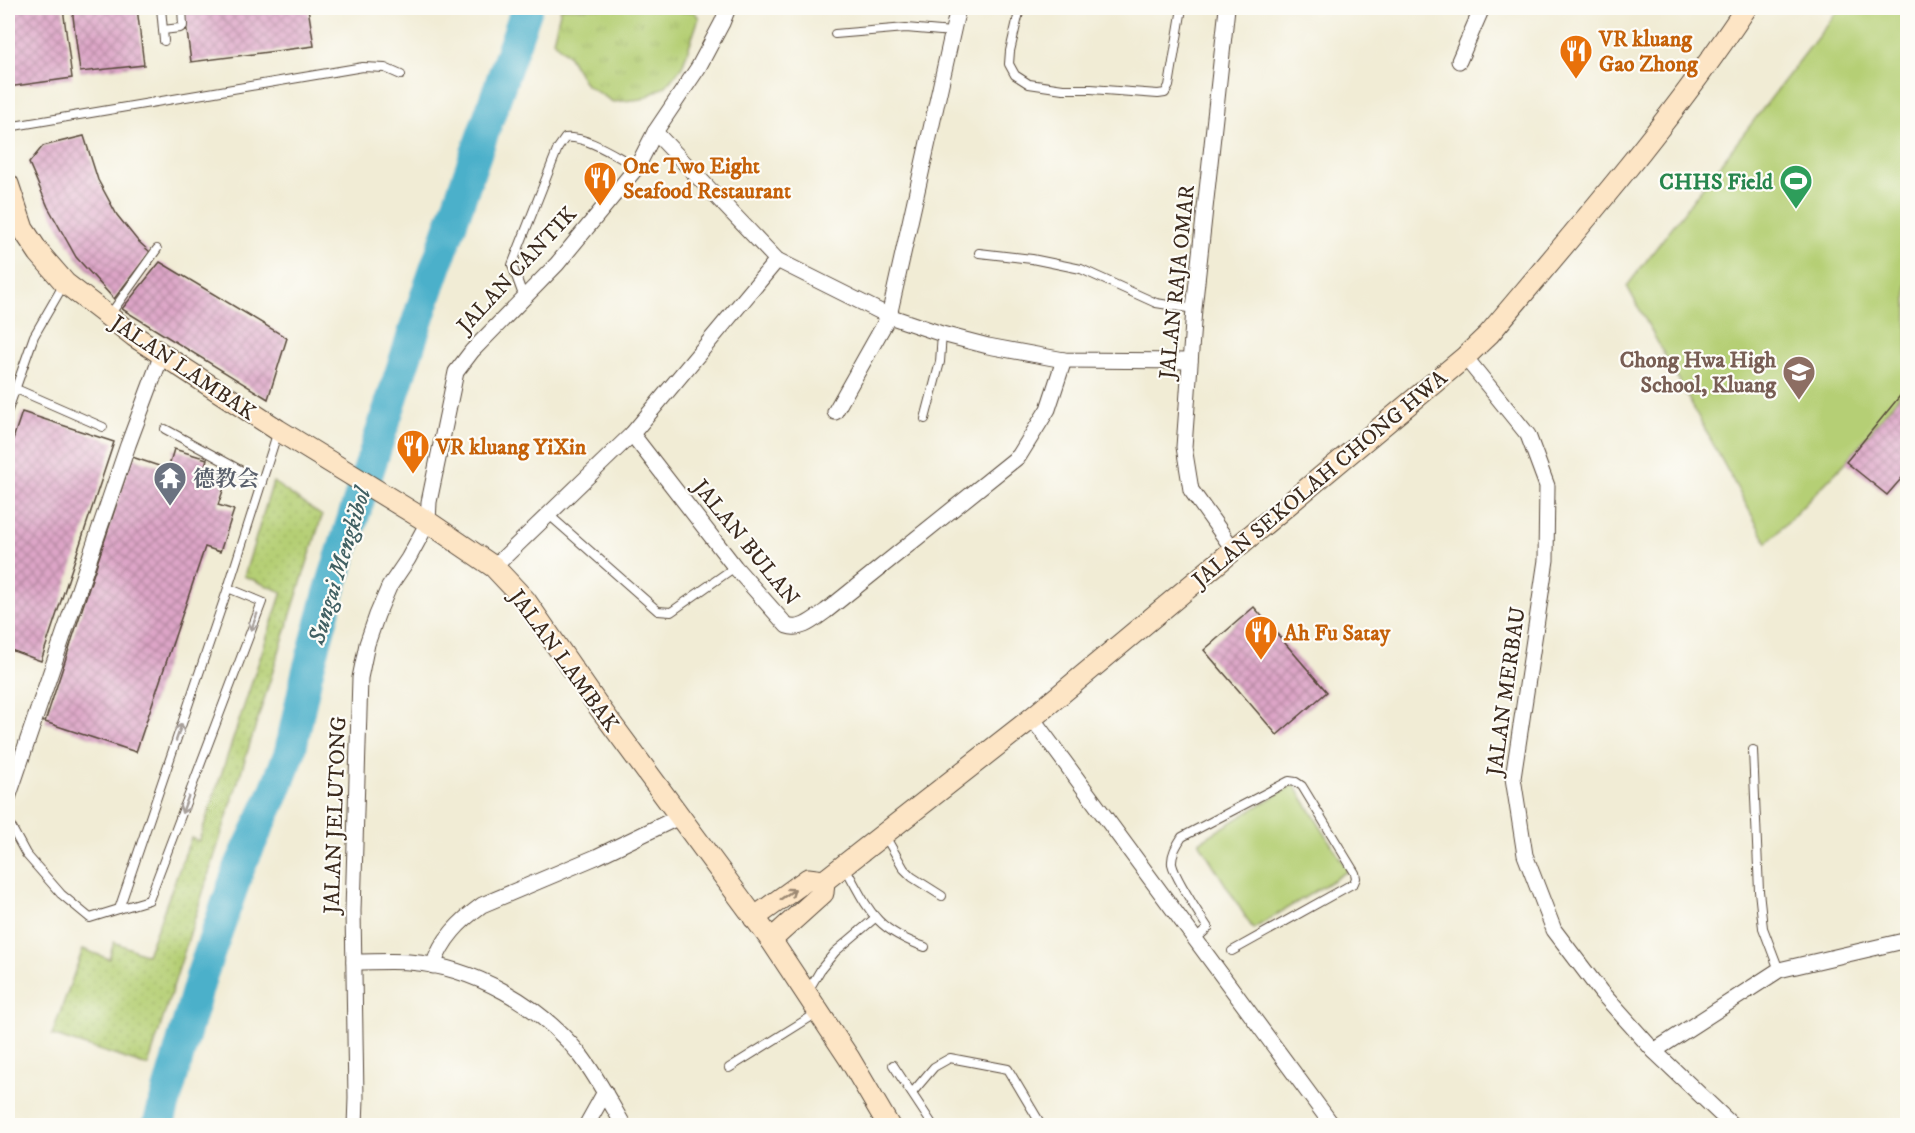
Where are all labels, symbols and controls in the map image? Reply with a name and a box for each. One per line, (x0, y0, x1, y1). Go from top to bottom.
place label: VR kluang Gao Zhong (1598, 26, 1699, 78)
restaurant icon: VR kluang Gao Zhong (1558, 33, 1594, 80)
place label: One Two Eight Seafood Restaurant (623, 153, 791, 205)
restaurant icon: One Two Eight Seafood Restaurant (582, 160, 618, 207)
sports icon: CHHS Field (1778, 163, 1814, 210)
place label: CHHS Field (1659, 169, 1774, 196)
street label: JALAN RAJA OMAR (1154, 183, 1201, 383)
street label: JALAN CANTIK (450, 201, 583, 340)
street label: JALAN LAMBAK (104, 309, 261, 427)
place label: Chong Hwa High School, Kluang (1620, 347, 1777, 399)
school or university icon: Chong Hwa High School, Kluang (1781, 354, 1817, 401)
street label: JALAN SEKOLAH CHONG HWA (1186, 364, 1454, 595)
restaurant icon: VR kluang YiXin (395, 428, 431, 475)
place label: VR kluang YiXin (435, 434, 587, 461)
temple icon: 德教会 (152, 460, 188, 507)
place label: 德教会 (193, 466, 259, 493)
street label: JALAN BULAN (685, 473, 805, 611)
water label: Sungai Mengkibol (302, 482, 379, 649)
street label: JALAN LAMBAK (502, 583, 625, 738)
street label: JALAN MERBAU (1481, 605, 1532, 779)
one-way arrow (248, 613, 259, 631)
restaurant icon: Ah Fu Satay (1243, 614, 1279, 661)
place label: Ah Fu Satay (1283, 620, 1391, 647)
street label: JALAN JELUTONG (318, 716, 352, 916)
one-way arrow (174, 723, 185, 742)
one-way arrow (179, 795, 190, 813)
one-way arrow (779, 888, 795, 900)

